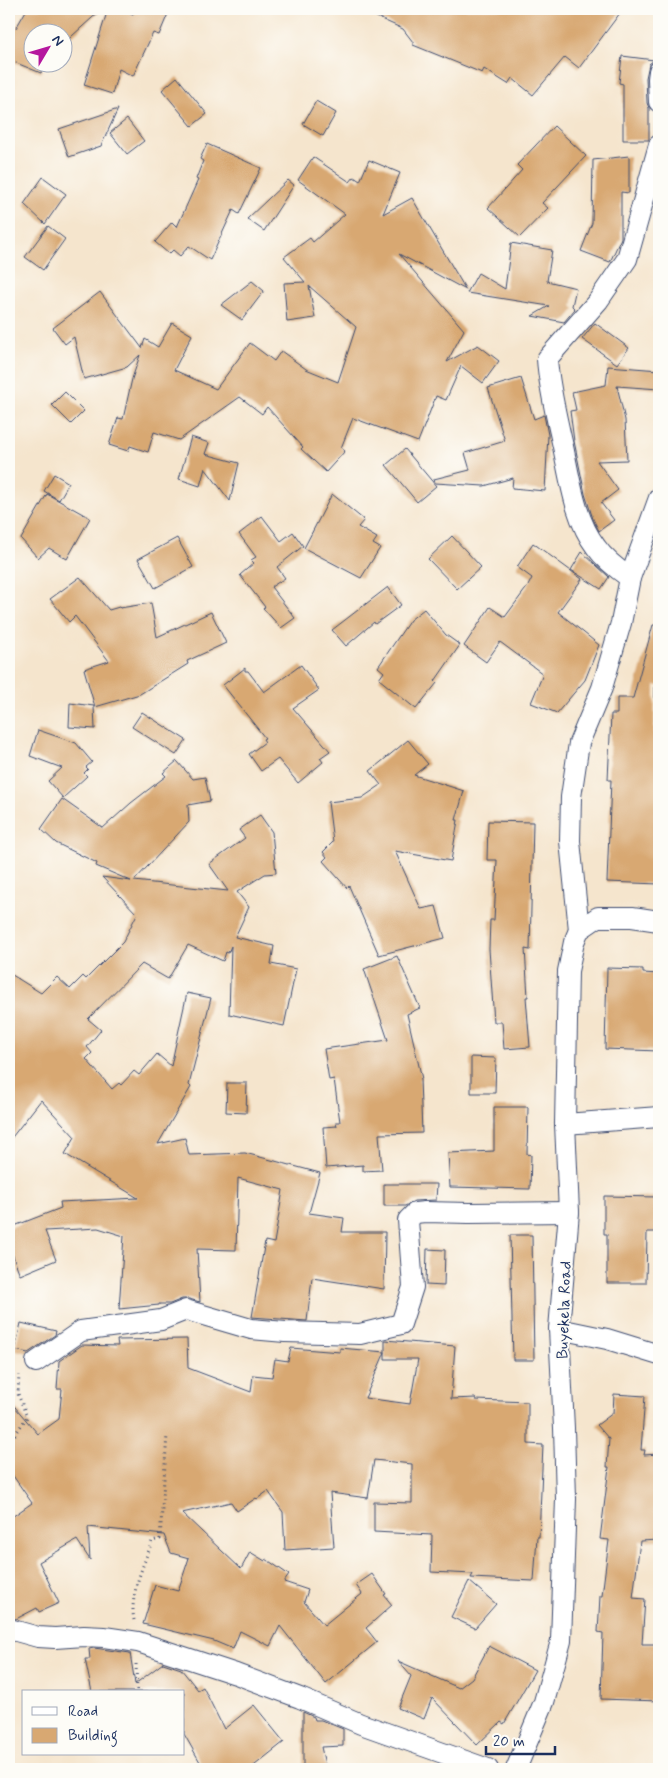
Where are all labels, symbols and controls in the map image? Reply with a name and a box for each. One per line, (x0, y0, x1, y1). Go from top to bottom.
north arrow (22, 22, 72, 72)
text: N (47, 31, 67, 50)
street label: Buyekela Road (552, 1261, 577, 1359)
legend (22, 1690, 185, 1756)
text: Road (68, 1702, 98, 1722)
scale bar (486, 1723, 554, 1755)
text: Building (68, 1726, 118, 1747)
text: 20 m (493, 1732, 525, 1752)

